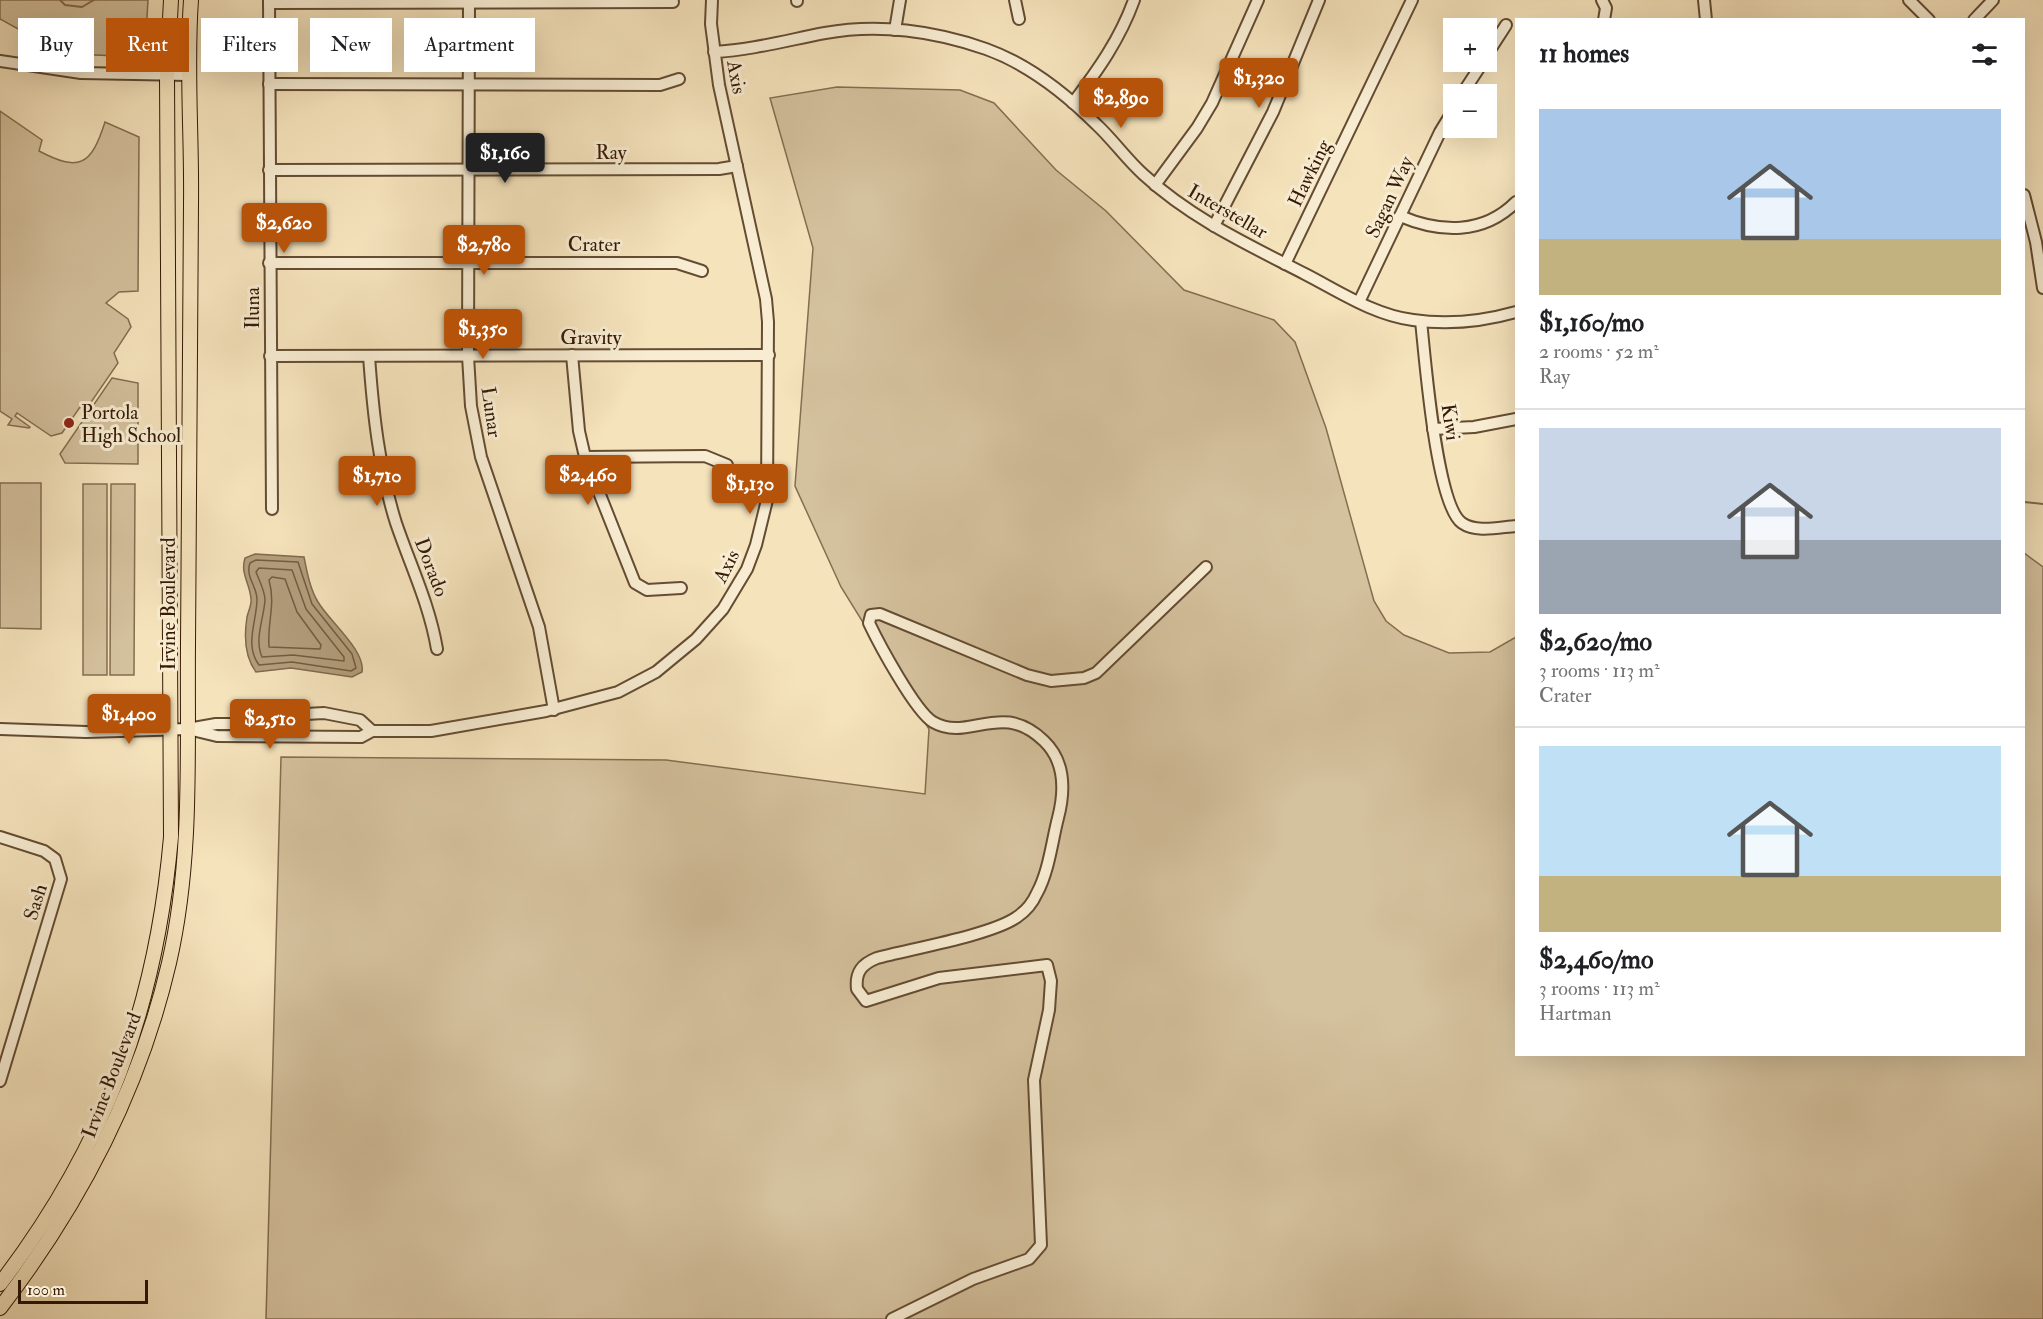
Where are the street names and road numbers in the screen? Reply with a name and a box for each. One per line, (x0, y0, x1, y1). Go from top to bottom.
street label: Axis (721, 57, 752, 96)
street label: Hawking (1282, 134, 1337, 211)
street label: Ray (595, 140, 628, 165)
street label: Sagan Way (1360, 151, 1420, 242)
street label: Interstellar (1183, 179, 1273, 245)
street label: Crater (568, 232, 621, 257)
street label: Iluna (240, 286, 265, 329)
street label: Gravity (560, 325, 623, 350)
street label: Lunar (476, 385, 507, 440)
street label: Kiwi (1436, 402, 1465, 442)
street label: Dorado (409, 534, 454, 600)
street label: Irvine Boulevard (156, 537, 181, 670)
street label: Axis (707, 545, 745, 588)
street label: Sash (18, 880, 53, 923)
street label: Irvine Boulevard (76, 1008, 147, 1142)

